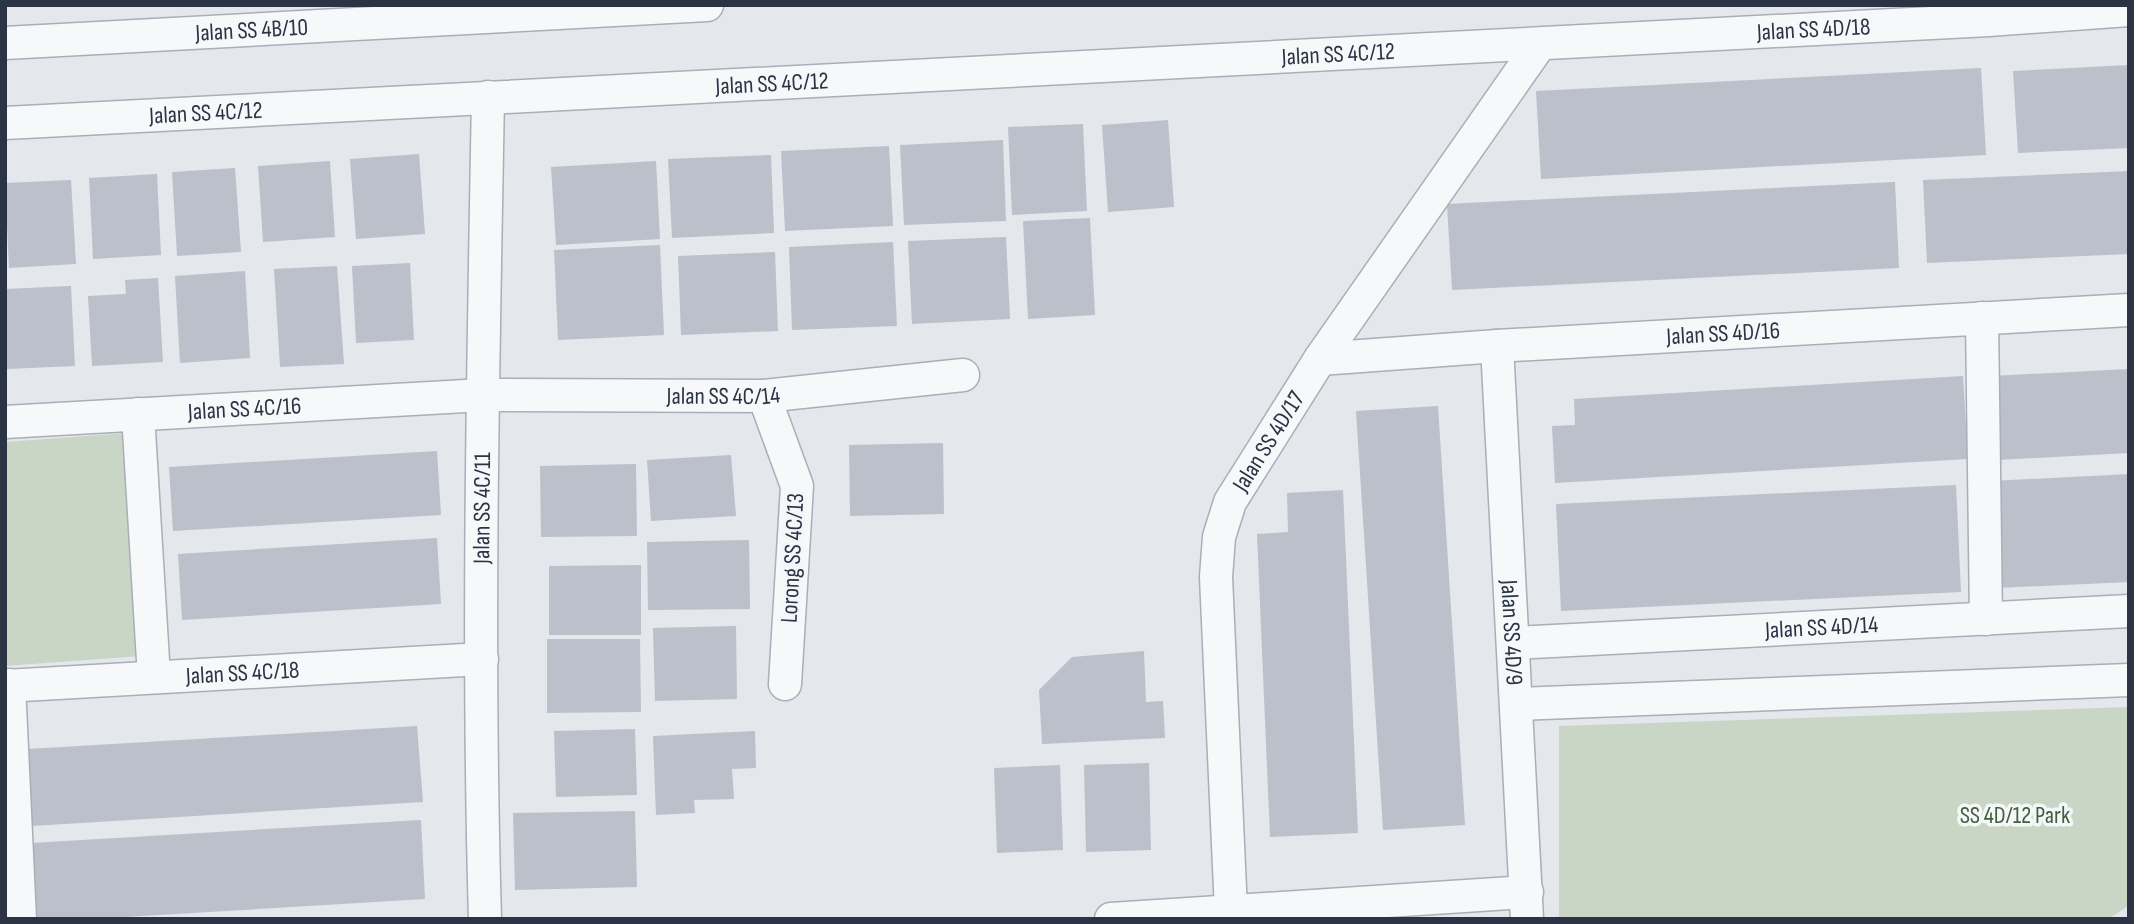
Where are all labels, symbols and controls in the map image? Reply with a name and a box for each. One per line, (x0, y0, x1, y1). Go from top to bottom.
street label: Jalan SS 4D/18 (1755, 12, 1871, 47)
street label: Jalan SS 4B/10 (194, 13, 309, 48)
street label: Jalan SS 4C/12 (1280, 37, 1396, 72)
street label: Jalan SS 4C/12 (714, 66, 829, 101)
street label: Jalan SS 4C/12 (147, 96, 263, 131)
street label: Jalan SS 4D/16 (1665, 316, 1781, 351)
street label: Jalan SS 4C/14 (666, 380, 781, 411)
street label: Jalan SS 4D/17 (1226, 386, 1311, 498)
street label: Jalan SS 4C/16 (186, 391, 302, 427)
street label: Jalan SS 4C/11 (467, 451, 497, 565)
street label: Lorong SS 4C/13 (775, 492, 810, 624)
street label: Jalan SS 4D/9 (1494, 578, 1529, 686)
street label: Jalan SS 4D/14 (1763, 610, 1879, 645)
street label: Jalan SS 4C/18 (184, 655, 300, 691)
park label: SS 4D/12 Park (1960, 801, 2070, 830)

